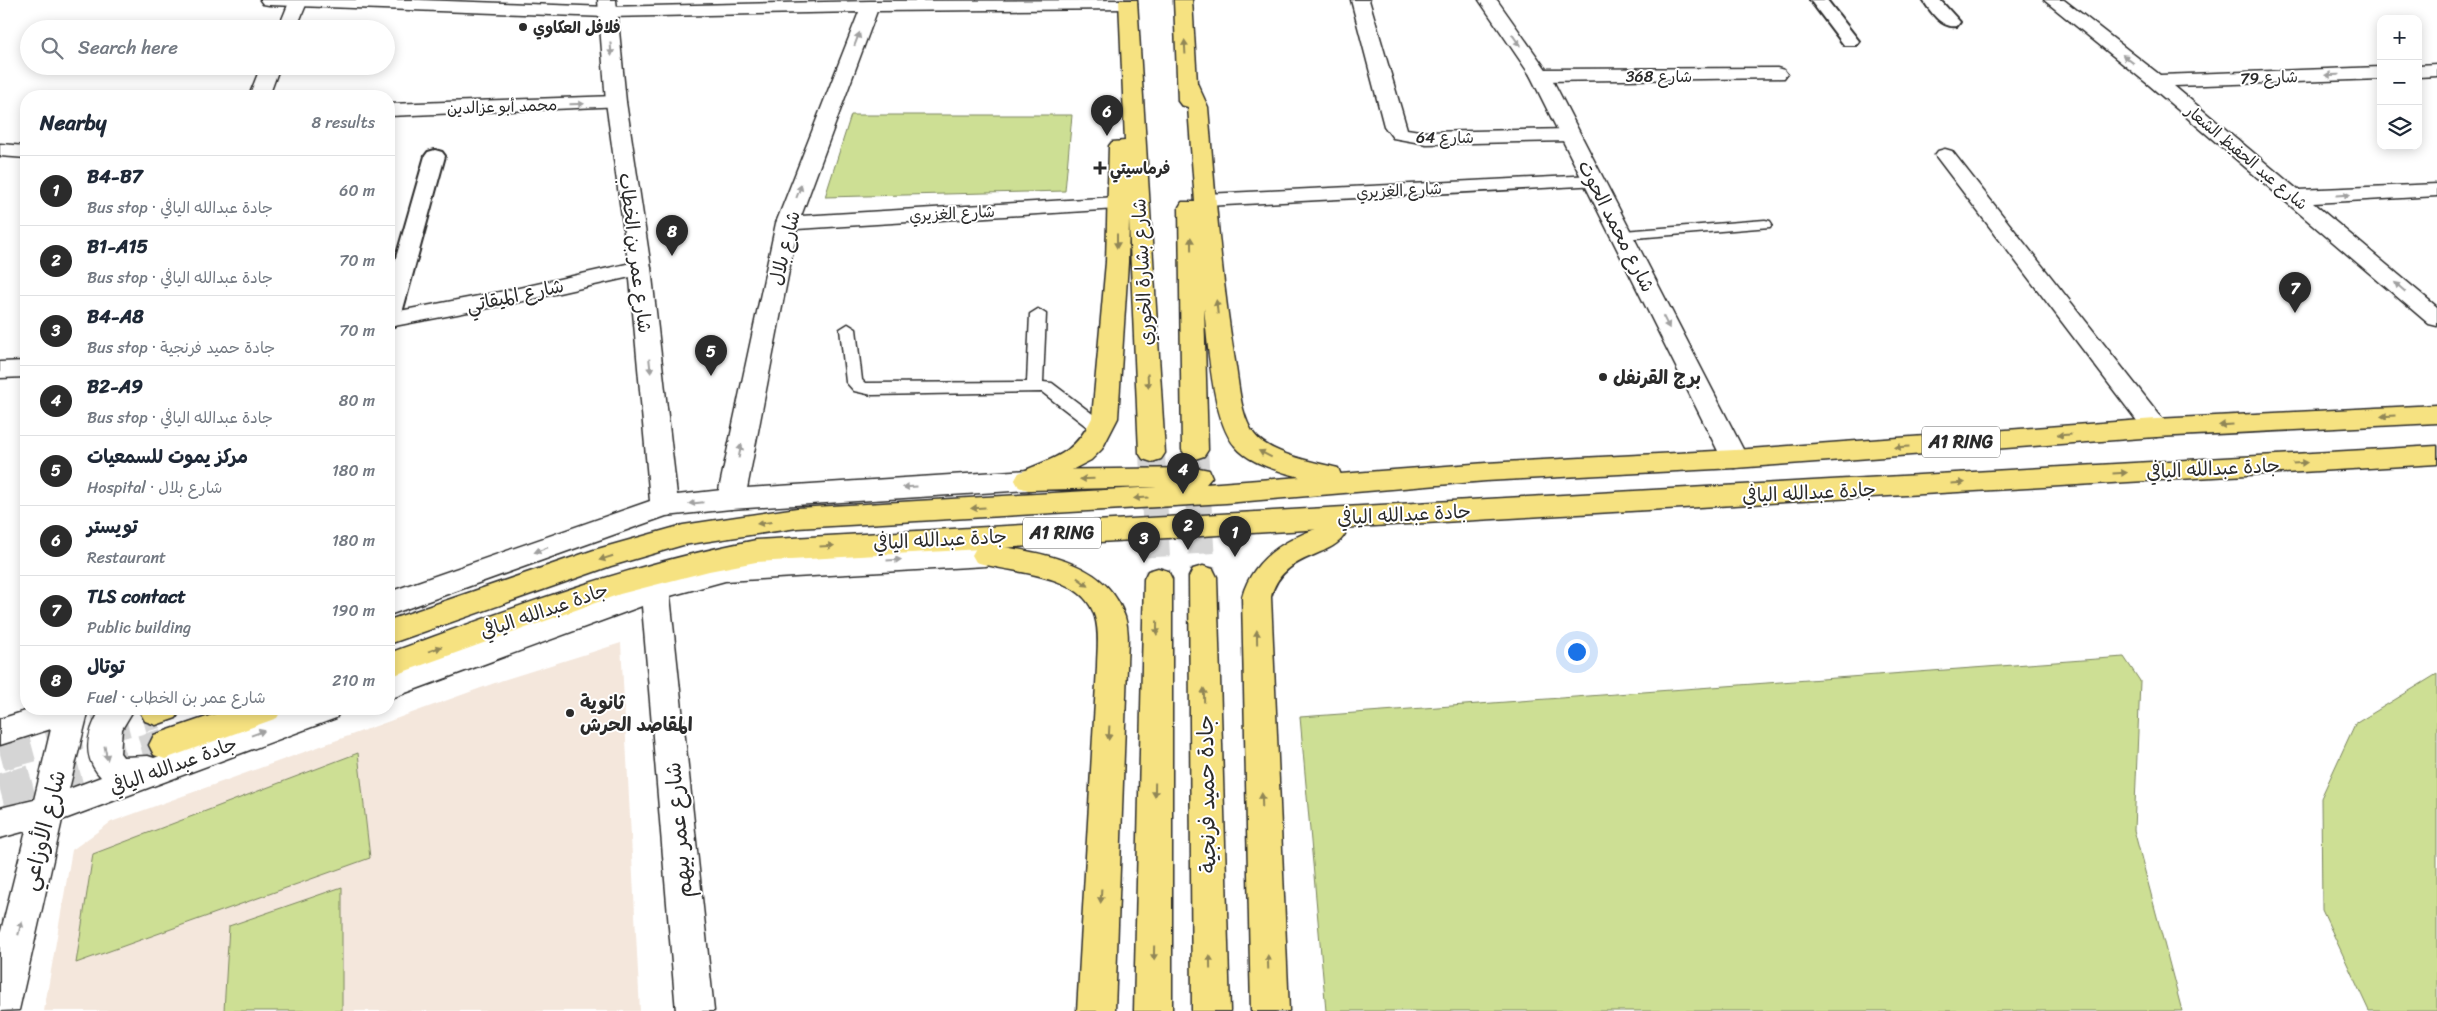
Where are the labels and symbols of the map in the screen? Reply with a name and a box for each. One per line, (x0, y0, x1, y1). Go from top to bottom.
place label: فلافل العكاوي (533, 13, 621, 42)
marker: فلافل العكاوي (517, 21, 529, 33)
one-way arrow (854, 32, 862, 46)
one-way arrow (1511, 33, 1521, 47)
one-way arrow (1181, 38, 1189, 54)
one-way arrow (607, 41, 615, 57)
one-way arrow (2121, 54, 2135, 64)
street label: شارع 368 (1626, 62, 1692, 91)
street label: شارع 79 (2240, 62, 2298, 93)
one-way arrow (2324, 71, 2340, 79)
street label: محمد أبو عزالدين (446, 90, 558, 123)
pin: 6 (1091, 95, 1123, 136)
street label: شارع عبد الحفيظ الشعار (2177, 96, 2315, 218)
one-way arrow (570, 99, 586, 107)
street label: شارع 64 (1416, 123, 1474, 152)
place label: فرماسيتي (1110, 154, 1170, 183)
street label: شارع محمد الحوت (1569, 154, 1664, 298)
marker: فرماسيتي (1094, 162, 1106, 174)
street label: شارع عمر بن الخطاب (609, 171, 662, 335)
street label: شارع الغزيري (1355, 174, 1443, 207)
one-way arrow (795, 183, 803, 198)
one-way arrow (2335, 190, 2351, 198)
street label: شارع الغزيري (908, 197, 996, 230)
street label: شارع بشارة الخوري (1122, 198, 1163, 346)
street label: شارع بلال (759, 207, 810, 289)
pin: 8 (656, 215, 688, 256)
one-way arrow (1113, 233, 1121, 249)
one-way arrow (1187, 236, 1195, 252)
street label: شارع الميقاتي (463, 269, 567, 322)
pin: 7 (2279, 272, 2311, 313)
one-way arrow (2394, 282, 2406, 293)
one-way arrow (1213, 299, 1221, 315)
one-way arrow (1662, 315, 1670, 329)
pin: 5 (695, 335, 727, 376)
one-way arrow (646, 358, 654, 374)
place label: برج القرنفل (1613, 361, 1701, 394)
marker: برج القرنفل (1597, 371, 1609, 383)
one-way arrow (1145, 373, 1153, 389)
one-way arrow (2380, 413, 2396, 421)
one-way arrow (2218, 421, 2234, 429)
road number: A1 RING (1922, 427, 2000, 458)
one-way arrow (2056, 431, 2072, 439)
one-way arrow (737, 443, 745, 459)
one-way arrow (1894, 443, 1910, 451)
street label: جادة عبدالله اليافي (2145, 449, 2281, 488)
one-way arrow (1258, 450, 1272, 458)
pin: 4 (1167, 453, 1199, 494)
one-way arrow (2292, 458, 2308, 466)
one-way arrow (2113, 469, 2129, 477)
street label: جادة عبدالله اليافي (1741, 473, 1877, 512)
one-way arrow (1079, 475, 1095, 483)
one-way arrow (1950, 479, 1966, 487)
one-way arrow (902, 484, 918, 492)
one-way arrow (1132, 494, 1148, 502)
street label: جادة عبدالله اليافي (1336, 495, 1472, 534)
one-way arrow (687, 499, 703, 507)
one-way arrow (970, 504, 986, 512)
pin: 2 (1172, 509, 1204, 550)
pin: 1 (1219, 516, 1251, 557)
road number: A1 RING (1023, 518, 1101, 548)
one-way arrow (756, 519, 772, 527)
street label: جادة عبدالله اليافي (872, 520, 1008, 559)
pin: 3 (1128, 522, 1160, 563)
one-way arrow (819, 541, 835, 549)
one-way arrow (533, 546, 548, 554)
one-way arrow (598, 554, 613, 562)
one-way arrow (886, 556, 902, 564)
street label: جادة عبدالله اليافي (475, 573, 613, 648)
one-way arrow (1076, 577, 1090, 587)
one-way arrow (1153, 620, 1161, 636)
one-way arrow (1253, 629, 1261, 645)
your location (1564, 639, 1590, 665)
one-way arrow (427, 645, 442, 652)
place label: ثانوية المقاصد الحرش (580, 686, 693, 741)
one-way arrow (1200, 687, 1208, 703)
marker: ثانوية المقاصد الحرش (564, 707, 576, 719)
street label: جادة حميد فرنجية (1186, 715, 1227, 873)
one-way arrow (1104, 726, 1112, 742)
street label: جادة عبدالله اليافي (105, 727, 242, 804)
one-way arrow (251, 729, 266, 737)
one-way arrow (102, 746, 110, 761)
street label: شارع عمر بيهم (653, 760, 704, 900)
street label: شارع الأوزاعي (10, 766, 77, 895)
one-way arrow (1151, 783, 1159, 799)
one-way arrow (1258, 792, 1266, 808)
one-way arrow (1097, 888, 1105, 904)
one-way arrow (16, 921, 24, 936)
one-way arrow (1149, 945, 1157, 961)
one-way arrow (1205, 954, 1213, 970)
one-way arrow (1263, 954, 1271, 970)

